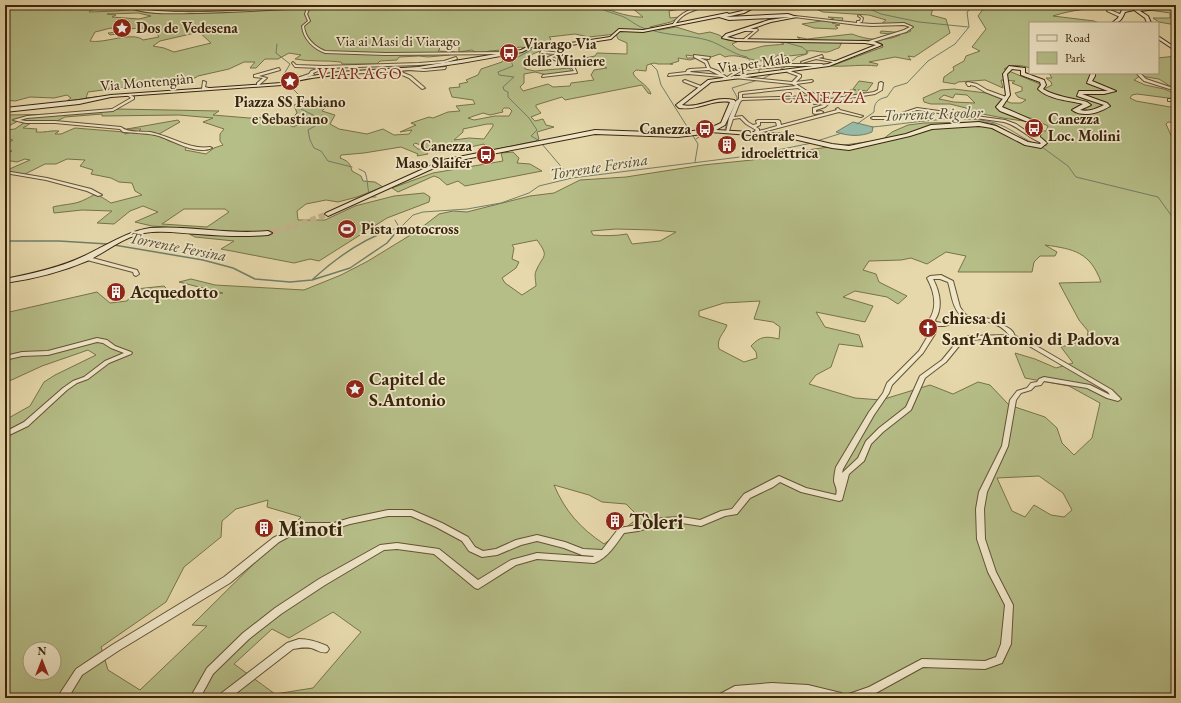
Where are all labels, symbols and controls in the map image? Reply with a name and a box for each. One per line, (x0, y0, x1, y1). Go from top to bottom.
place icon: Dos de Vedesena (111, 17, 133, 39)
place label: Dos de Vedesena (136, 18, 238, 37)
legend (1029, 22, 1159, 74)
text: Road (1065, 30, 1091, 46)
street label: Via ai Masi di Viarago (336, 31, 460, 50)
place label: Viarago Via delle Miniere (523, 34, 605, 70)
bus stop icon: Viarago Via delle Miniere (498, 42, 520, 64)
street label: Via per Mala (717, 48, 791, 77)
text: Park (1065, 50, 1086, 66)
district label: VIARAGO (317, 62, 403, 84)
street label: Via Montengiàn (100, 68, 194, 95)
place icon: Piazza SS Fabiano e Sebastiano (279, 70, 301, 92)
district label: CANEZZA (781, 86, 867, 108)
place label: Piazza SS Fabiano e Sebastiano (234, 92, 346, 128)
water label: Torrente Rigolor (883, 101, 984, 126)
place label: Canezza Loc. Molini (1048, 109, 1121, 145)
bus stop icon: Canezza Loc. Molini (1023, 117, 1045, 139)
bus stop icon: Canezza (694, 118, 716, 140)
place label: Canezza (640, 119, 691, 138)
place label: Centrale idroelettrica (741, 126, 819, 162)
building icon: Centrale idroelettrica (716, 134, 738, 156)
place label: Canezza Maso Slaifer (395, 136, 473, 172)
bus stop icon: Canezza Maso Slaifer (475, 144, 497, 166)
water label: Torrente Fersina (548, 148, 650, 185)
sports icon: Pista motocross (336, 218, 358, 240)
place label: Pista motocross (361, 219, 459, 238)
water label: Torrente Fersina (127, 227, 229, 266)
place label: Acquedotto (129, 280, 218, 303)
building icon: Acquedotto (105, 281, 127, 303)
place label: chiesa di Sant'Antonio di Padova (942, 306, 1120, 350)
church icon: chiesa di Sant'Antonio di Padova (917, 317, 939, 339)
place label: Capitel de S.Antonio (369, 367, 446, 411)
place icon: Capitel de S.Antonio (344, 378, 366, 400)
place label: Tòleri (629, 507, 684, 536)
building icon: Tòleri (604, 510, 626, 532)
place label: Minoti (278, 514, 343, 543)
building icon: Minoti (253, 517, 275, 539)
north arrow (22, 641, 62, 681)
text: N (38, 644, 47, 658)

